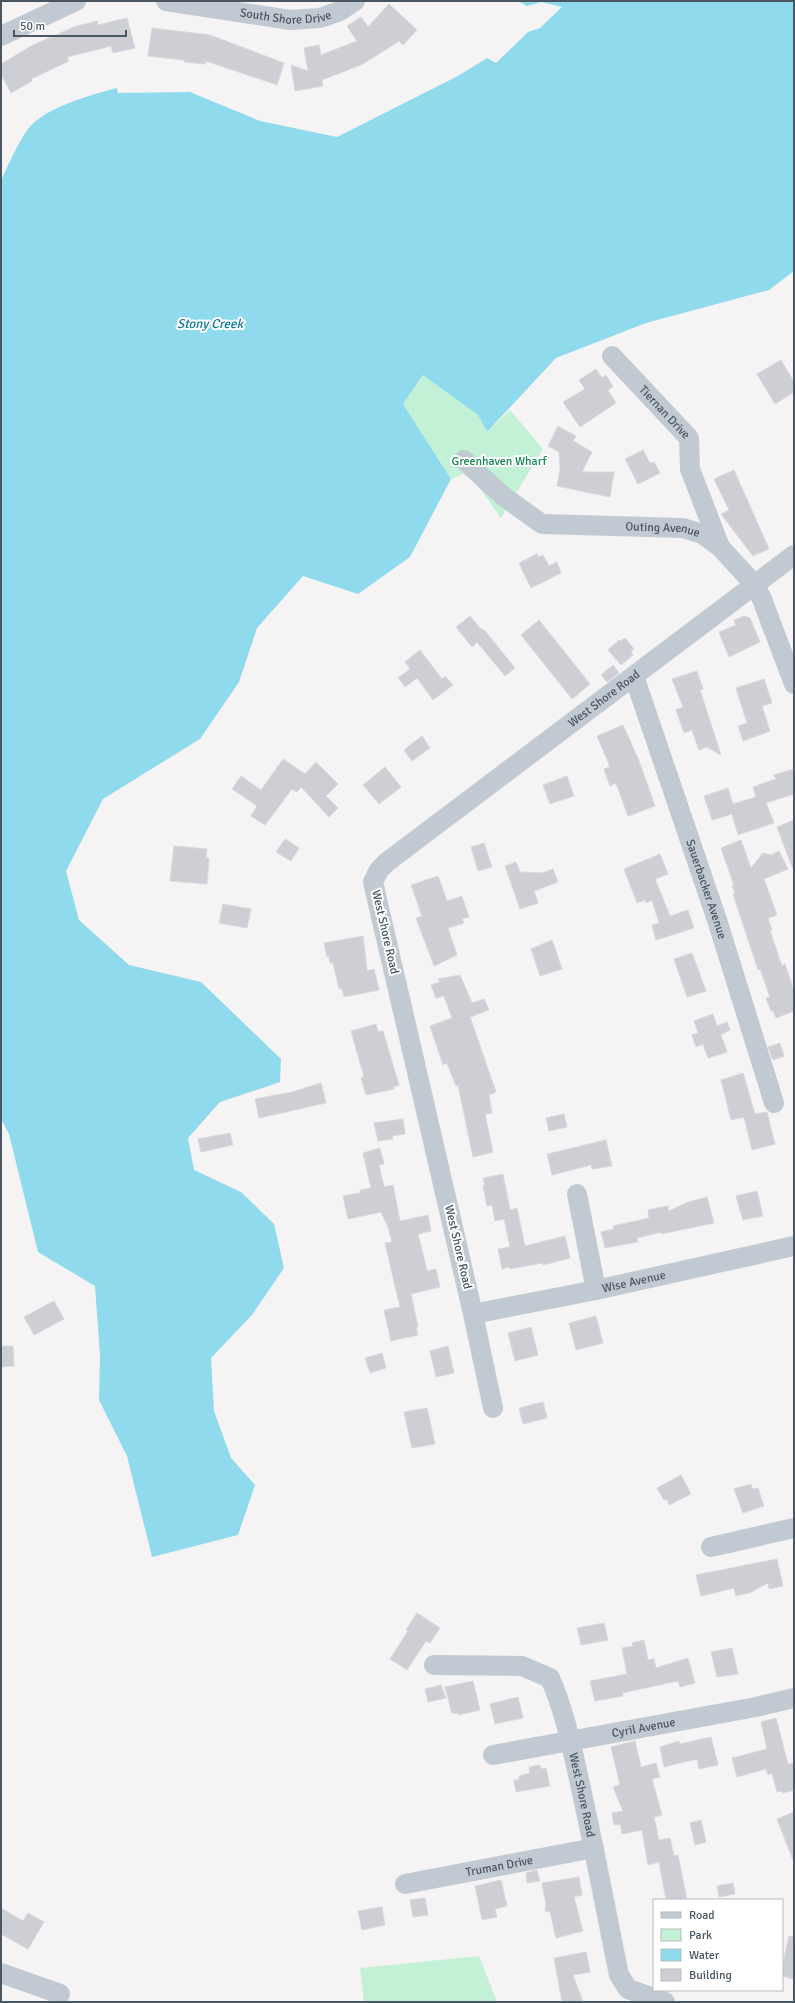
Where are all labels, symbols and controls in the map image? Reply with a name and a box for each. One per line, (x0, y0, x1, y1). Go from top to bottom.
street label: South Shore Drive (239, 5, 333, 28)
scale bar (14, 12, 126, 38)
text: 50 m (20, 19, 45, 34)
water label: Stony Creek (177, 316, 245, 332)
street label: Tiernan Drive (636, 382, 694, 442)
park label: Greenhaven Wharf (452, 454, 547, 469)
street label: Outing Avenue (625, 519, 702, 540)
street label: West Shore Road (565, 666, 643, 730)
street label: Sauerbacker Avenue (683, 837, 730, 941)
street label: West Shore Road (368, 889, 402, 975)
street label: West Shore Road (441, 1204, 475, 1290)
street label: Wise Avenue (600, 1267, 667, 1296)
street label: Cyril Avenue (610, 1714, 677, 1741)
street label: West Shore Road (566, 1751, 599, 1838)
street label: Truman Drive (464, 1852, 534, 1880)
legend (653, 1899, 783, 1991)
text: Road (689, 1908, 715, 1923)
text: Park (689, 1928, 712, 1943)
text: Water (689, 1948, 720, 1963)
text: Building (689, 1968, 732, 1983)

